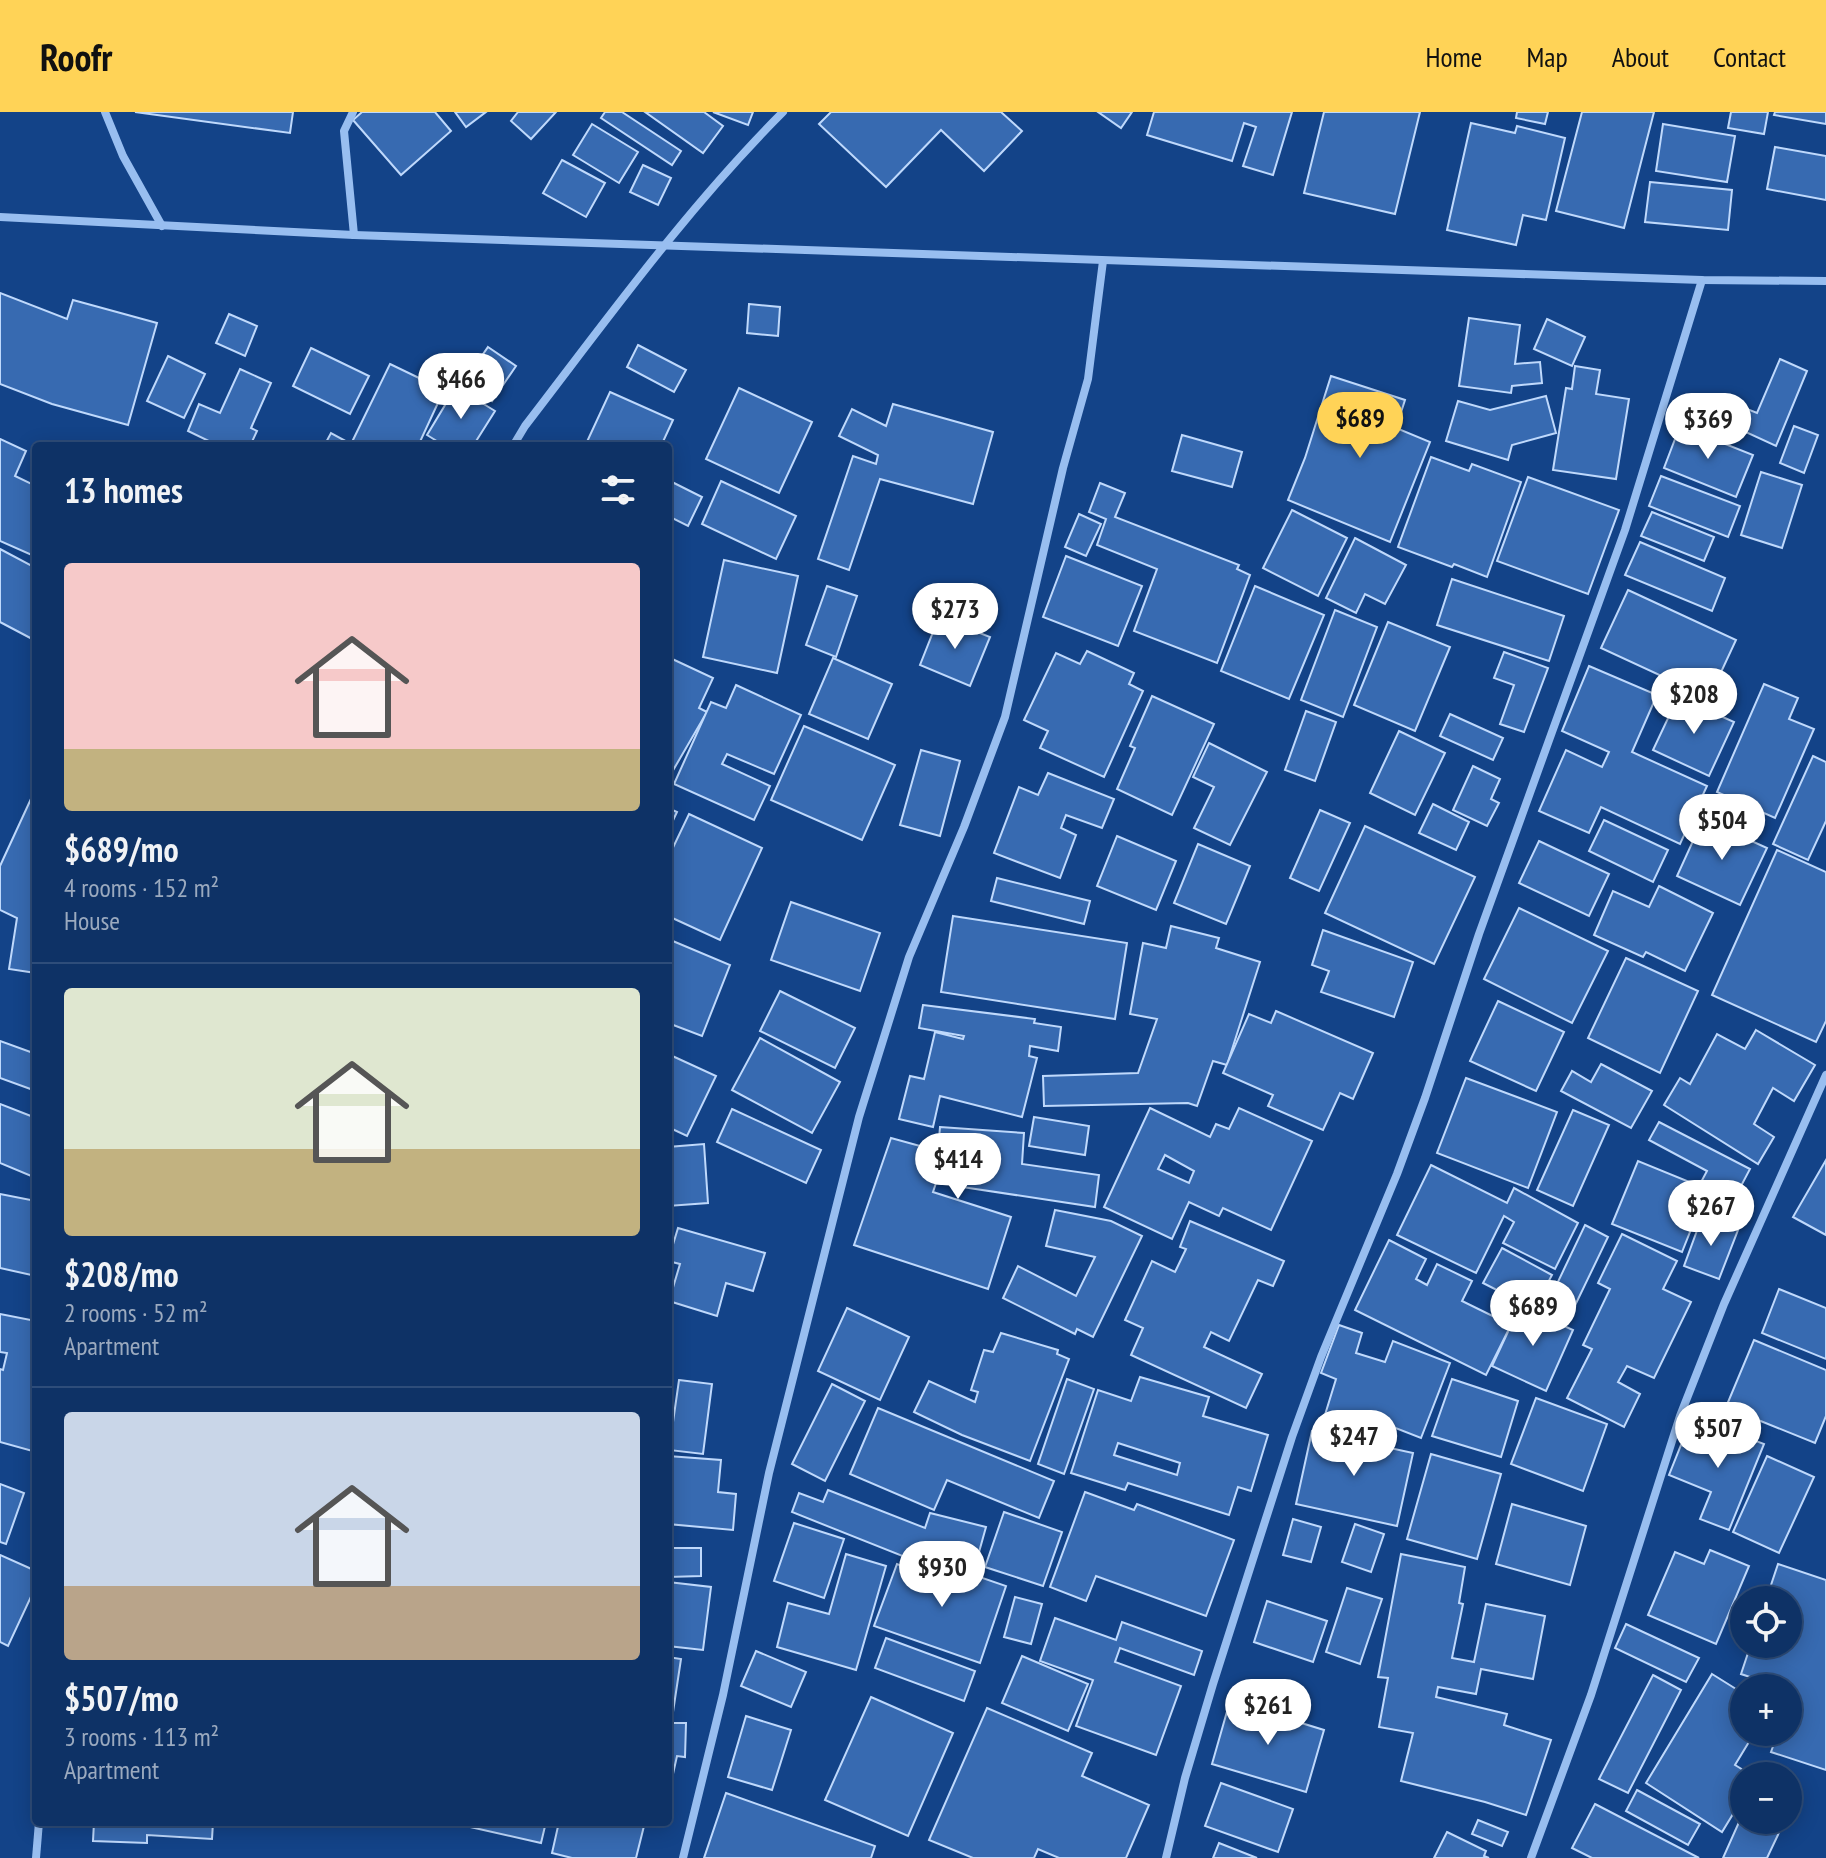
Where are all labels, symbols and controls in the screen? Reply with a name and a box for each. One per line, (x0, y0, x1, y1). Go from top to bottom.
text: Roofr (40, 32, 112, 81)
text: Home (1426, 38, 1482, 75)
text: Map (1526, 38, 1568, 75)
text: About (1612, 38, 1669, 75)
text: Contact (1713, 38, 1786, 75)
pin: $466 (414, 353, 508, 421)
text: $466 (436, 362, 486, 395)
pin: $689 (1313, 392, 1407, 460)
pin: $369 (1661, 393, 1755, 461)
text: $689 (1335, 401, 1385, 434)
text: $369 (1683, 402, 1733, 435)
text: 13 homes (64, 468, 183, 512)
icon: filters (596, 468, 640, 512)
pin: $273 (908, 583, 1002, 651)
text: $273 (930, 592, 980, 625)
icon: home (280, 615, 424, 759)
pin: $208 (1647, 668, 1741, 736)
text: $208 (1669, 677, 1719, 710)
pin: $504 (1675, 794, 1769, 862)
text: $504 (1697, 803, 1747, 836)
text: $689/mo (64, 827, 179, 871)
text: 4 rooms · 152 m² (64, 871, 219, 904)
text: House (64, 904, 120, 937)
icon: home (280, 1040, 424, 1184)
pin: $414 (911, 1133, 1005, 1201)
text: $414 (933, 1142, 983, 1175)
pin: $267 (1664, 1180, 1758, 1248)
text: $267 (1686, 1189, 1736, 1222)
text: $208/mo (64, 1252, 179, 1296)
pin: $689 (1486, 1280, 1580, 1348)
text: $689 (1508, 1289, 1558, 1322)
text: 2 rooms · 52 m² (64, 1296, 208, 1329)
text: Apartment (64, 1329, 159, 1362)
pin: $507 (1671, 1402, 1765, 1470)
pin: $247 (1307, 1410, 1401, 1478)
text: $507 (1693, 1411, 1743, 1444)
text: $247 (1329, 1419, 1379, 1452)
icon: home (280, 1464, 424, 1608)
pin: $930 (895, 1541, 989, 1609)
text: $930 (917, 1550, 967, 1583)
map controls (1730, 1586, 1802, 1834)
button: locate (1730, 1586, 1802, 1658)
button: + (1730, 1674, 1802, 1746)
text: $507/mo (64, 1676, 179, 1720)
pin: $261 (1221, 1679, 1315, 1747)
text: $261 (1243, 1688, 1293, 1721)
text: 3 rooms · 113 m² (64, 1720, 219, 1753)
text: Apartment (64, 1753, 159, 1786)
button: − (1730, 1762, 1802, 1834)

